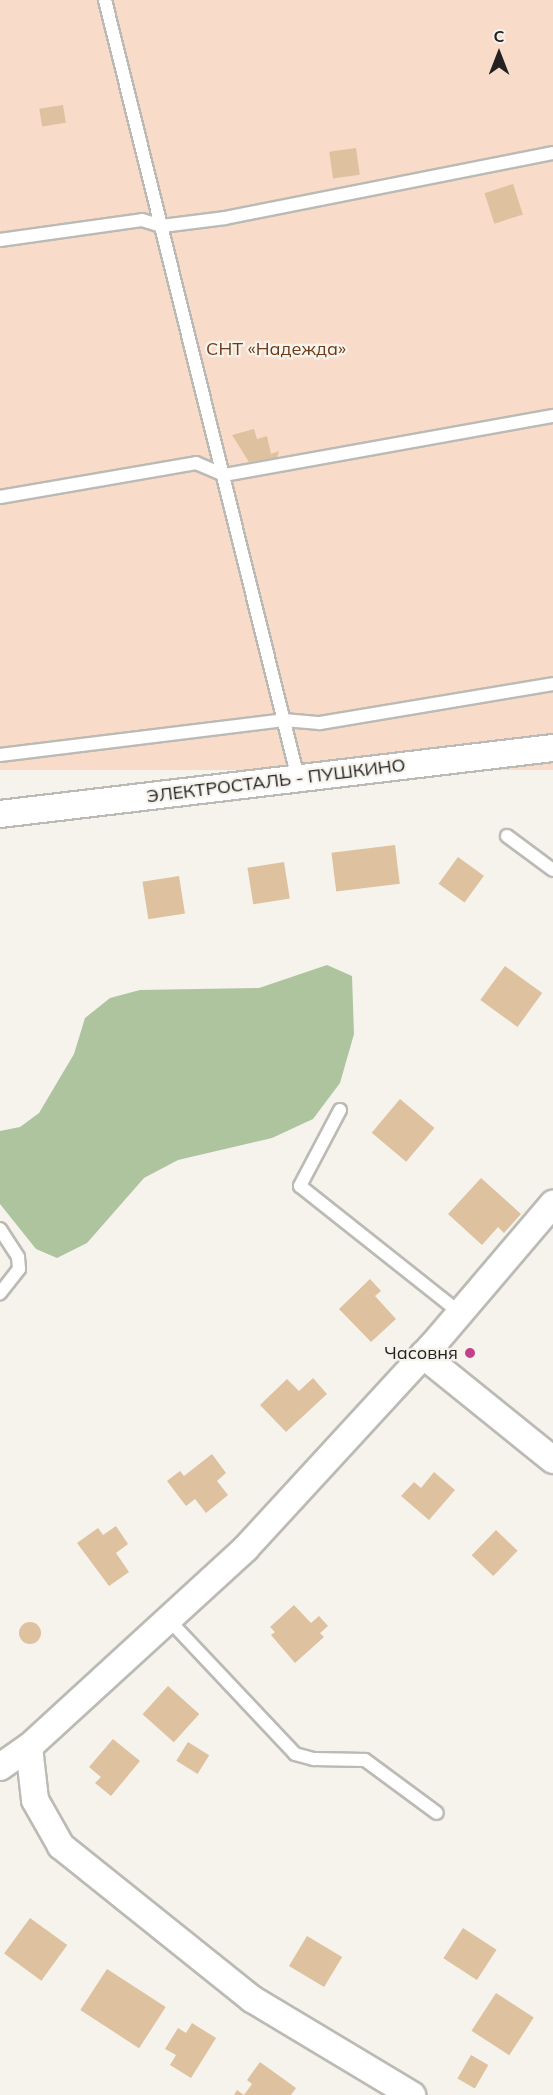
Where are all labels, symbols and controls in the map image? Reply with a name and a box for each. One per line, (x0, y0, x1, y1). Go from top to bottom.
north arrow (469, 24, 529, 84)
text: С (494, 26, 504, 46)
park label: СНТ «Надежда» (206, 338, 346, 360)
street label: ЭЛЕКТРОСТАЛЬ - ПУШКИНО (145, 754, 407, 808)
place label: Часовня (384, 1342, 458, 1364)
marker: Часовня (463, 1346, 477, 1360)

